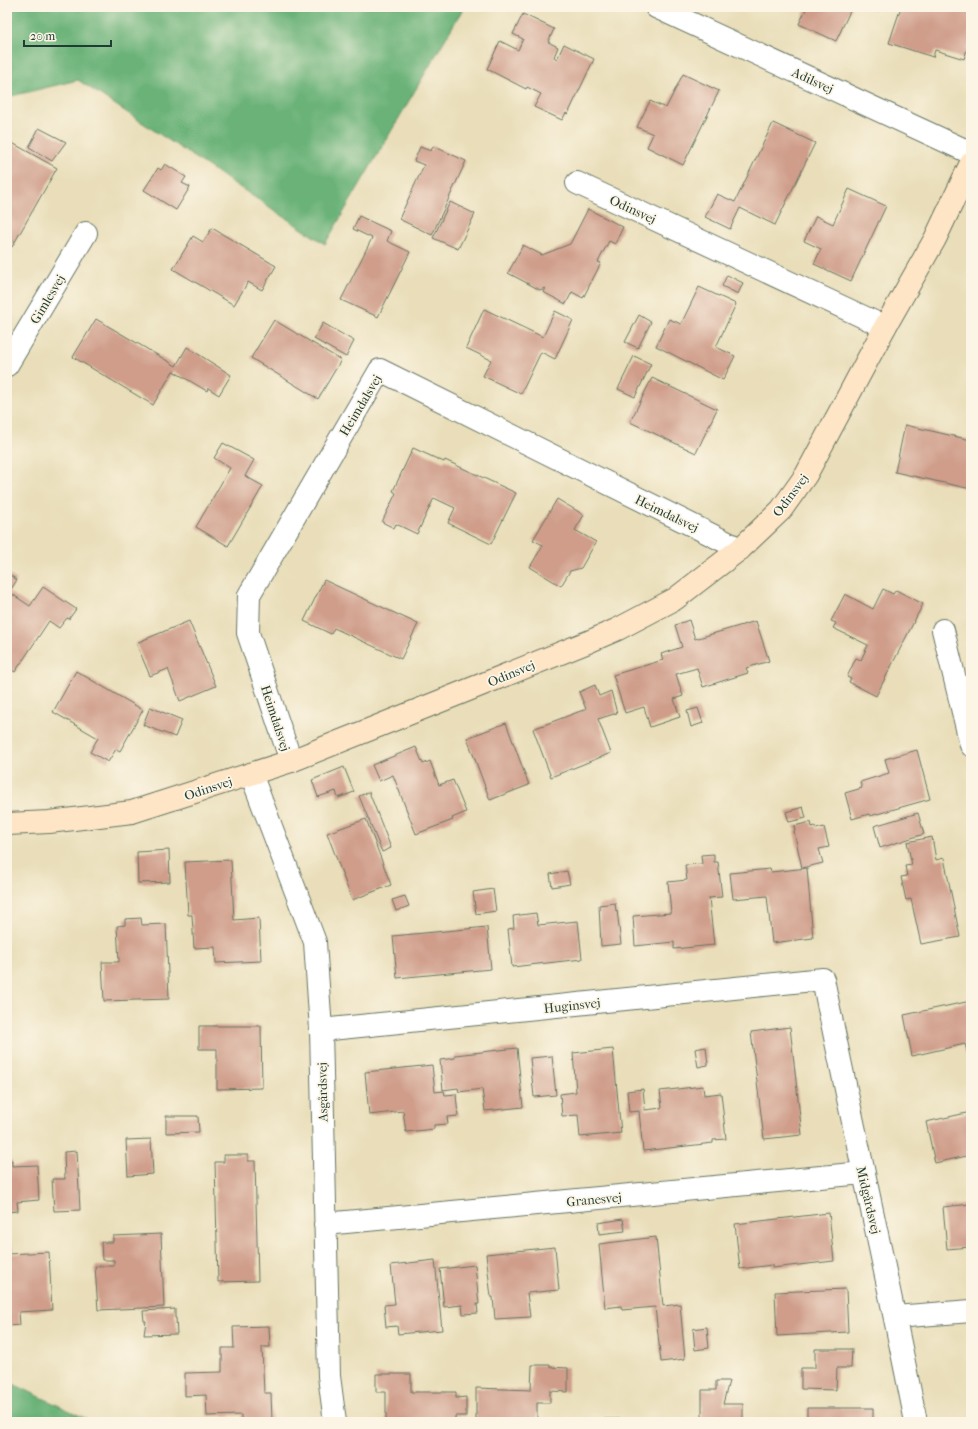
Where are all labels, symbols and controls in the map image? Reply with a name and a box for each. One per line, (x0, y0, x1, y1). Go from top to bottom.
scale bar (24, 22, 111, 48)
text: 20 m (30, 29, 55, 43)
street label: Adilsvej (789, 64, 836, 96)
street label: Odinsvej (607, 192, 658, 227)
street label: Gimlesvej (27, 272, 68, 327)
street label: Heimdalsvej (336, 372, 385, 439)
street label: Odinsvej (769, 471, 811, 520)
street label: Heimdalsvej (633, 492, 701, 535)
street label: Odinsvej (485, 657, 537, 690)
street label: Heimdalsvej (258, 683, 293, 753)
street label: Odinsvej (182, 774, 234, 803)
street label: Huginsvej (543, 995, 601, 1016)
street label: Asgårdsvej (314, 1062, 331, 1123)
street label: Midgårdsvej (853, 1165, 884, 1235)
street label: Granesvej (566, 1190, 622, 1209)

